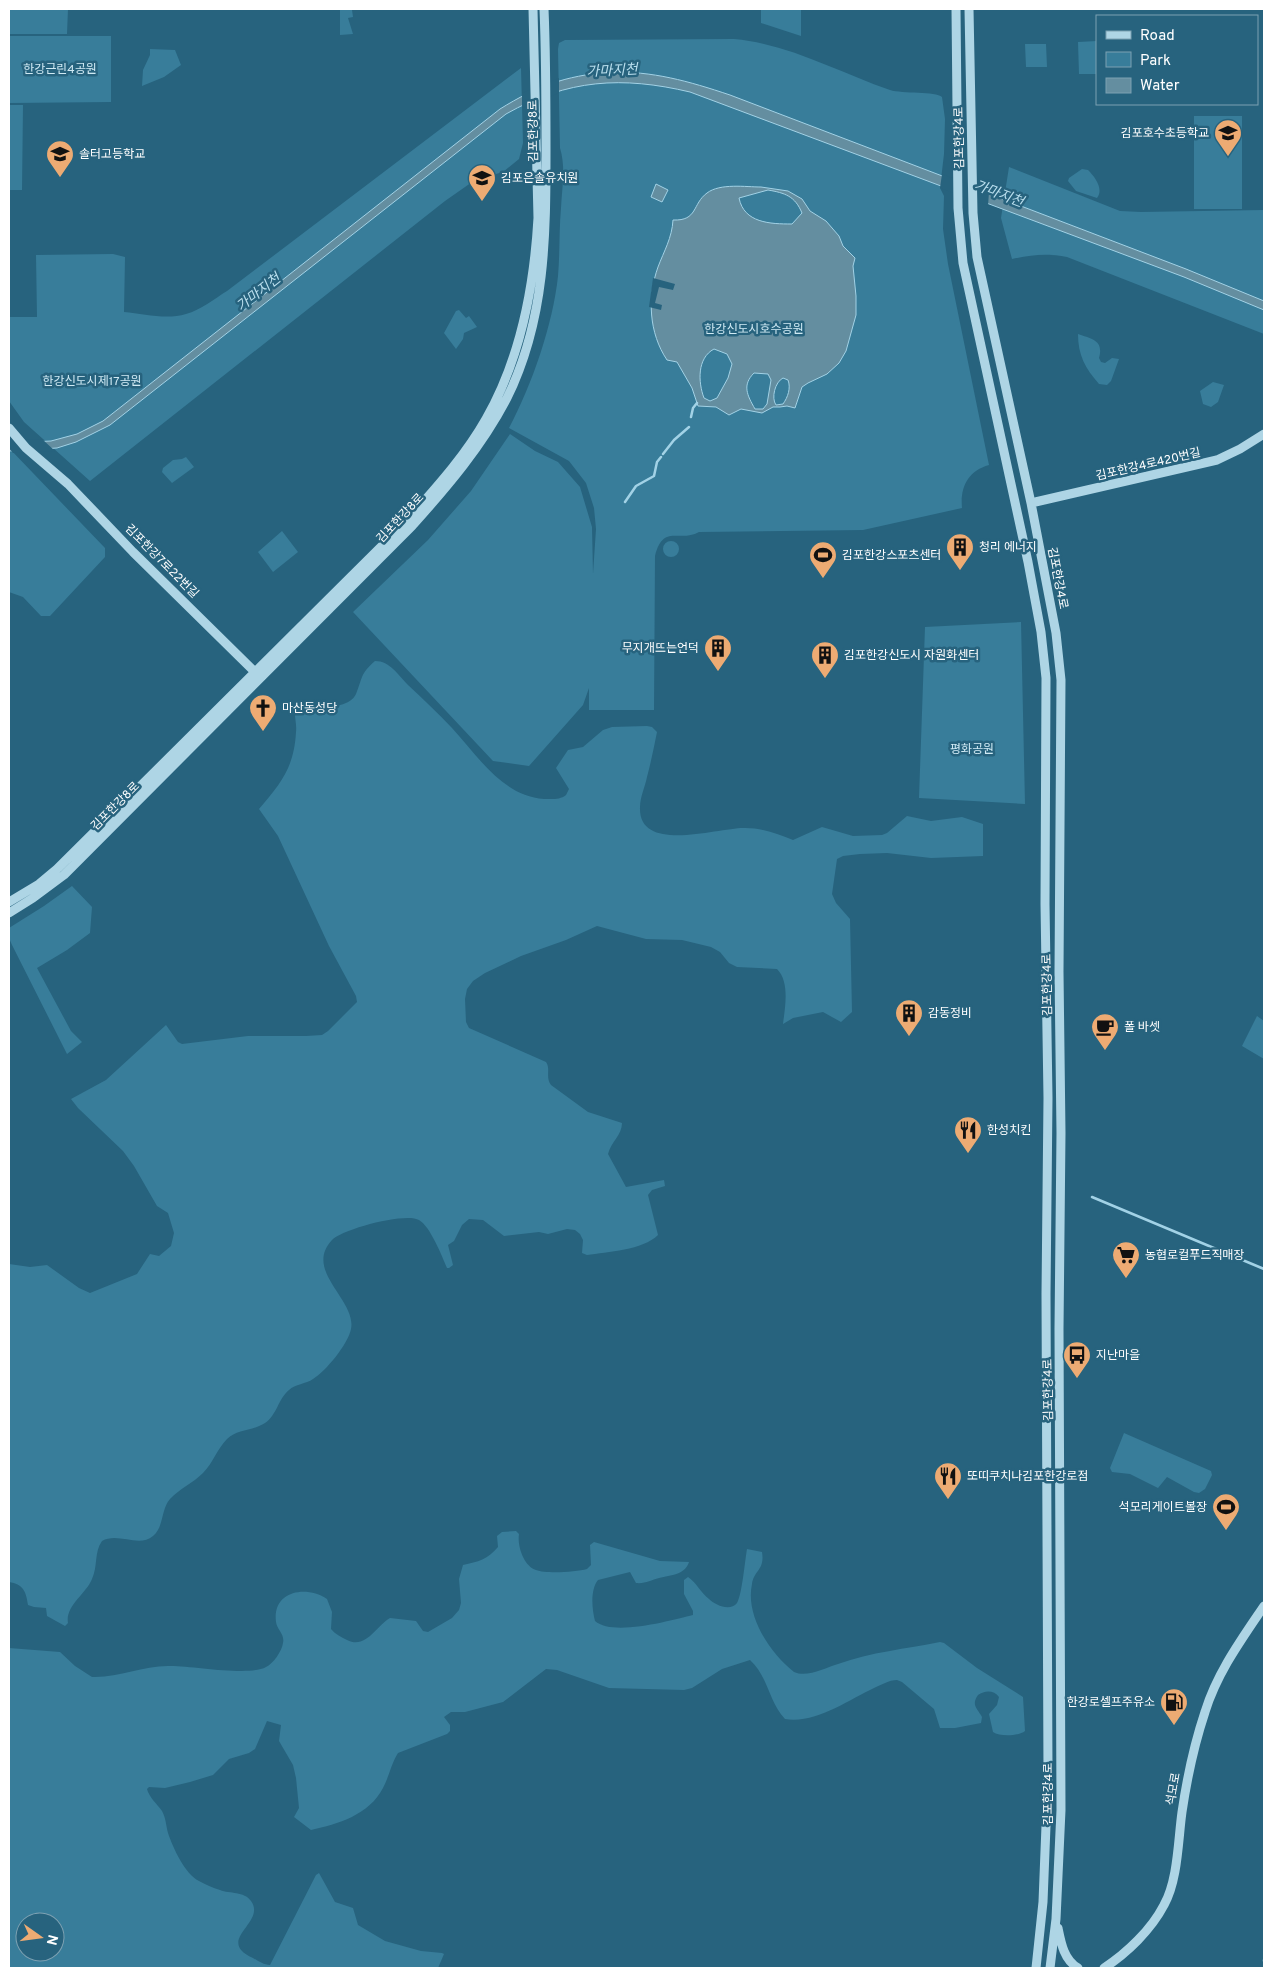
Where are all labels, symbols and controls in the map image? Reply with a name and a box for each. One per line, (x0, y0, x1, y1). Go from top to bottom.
legend (1096, 15, 1258, 105)
text: Road (1140, 27, 1175, 46)
text: Park (1140, 52, 1171, 71)
park label: 한강근린4공원 (23, 62, 97, 78)
water label: 가마지천 (586, 62, 639, 81)
text: Water (1140, 77, 1180, 96)
street label: 김포한강8로 (525, 100, 543, 162)
street label: 김포한강4로 (951, 107, 969, 169)
school or university icon: 김포호수초등학교 (1213, 118, 1243, 157)
place label: 김포호수초등학교 (1121, 126, 1209, 142)
school or university icon: 솔터고등학교 (45, 139, 75, 178)
place label: 솔터고등학교 (79, 147, 145, 163)
school or university icon: 김포은솔유치원 (467, 163, 497, 202)
place label: 김포은솔유치원 (501, 171, 578, 187)
water label: 가마지천 (971, 177, 1027, 212)
water label: 가마지천 (233, 270, 285, 316)
park label: 한강신도시호수공원 (704, 322, 804, 338)
park label: 한강신도시제17공원 (42, 374, 142, 390)
street label: 김포한강4로420번길 (1094, 445, 1202, 485)
street label: 김포한강8로 (374, 490, 428, 547)
street label: 김포한강7로22번길 (121, 521, 202, 602)
building icon: 청리 에너지 (945, 532, 975, 571)
sports icon: 김포한강스포츠센터 (808, 540, 838, 579)
place label: 청리 에너지 (979, 540, 1037, 556)
street label: 김포한강4로 (1043, 546, 1071, 610)
place label: 김포한강스포츠센터 (842, 548, 941, 564)
building icon: 무지개뜨는언덕 (703, 633, 733, 672)
building icon: 김포한강신도시 자원화센터 (810, 640, 840, 679)
place label: 무지개뜨는언덕 (622, 641, 699, 657)
place label: 김포한강신도시 자원화센터 (844, 648, 979, 664)
church icon: 마산동성당 (248, 693, 278, 732)
place label: 마산동성당 (282, 701, 337, 717)
park label: 평화공원 (950, 742, 994, 758)
street label: 김포한강8로 (88, 779, 143, 834)
street label: 김포한강4로 (1039, 954, 1057, 1016)
building icon: 감동정비 (894, 998, 924, 1037)
place label: 감동정비 (928, 1006, 972, 1022)
cafe icon: 폴 바셋 (1090, 1012, 1120, 1051)
place label: 폴 바셋 (1124, 1020, 1160, 1036)
restaurant icon: 한성치킨 (953, 1115, 983, 1154)
place label: 한성치킨 (987, 1123, 1031, 1139)
supermarket icon: 농협로컬푸드직매장 (1111, 1240, 1141, 1279)
place label: 농협로컬푸드직매장 (1145, 1248, 1244, 1264)
bus stop icon: 지난마을 (1062, 1340, 1092, 1379)
place label: 지난마을 (1096, 1348, 1140, 1364)
street label: 김포한강4로 (1040, 1359, 1058, 1421)
restaurant icon: 또띠쿠치나김포한강로점 (933, 1461, 963, 1500)
place label: 또띠쿠치나김포한강로점 (967, 1469, 1088, 1485)
sports icon: 석모리게이트볼장 (1211, 1492, 1241, 1531)
place label: 석모리게이트볼장 (1119, 1500, 1207, 1516)
fuel station icon: 한강로셀프주유소 (1159, 1687, 1189, 1726)
place label: 한강로셀프주유소 (1067, 1695, 1155, 1711)
street label: 김포한강4로 (1041, 1763, 1057, 1825)
street label: 석모로 (1163, 1771, 1185, 1807)
north arrow (15, 1912, 65, 1962)
text: N (42, 1933, 61, 1947)

